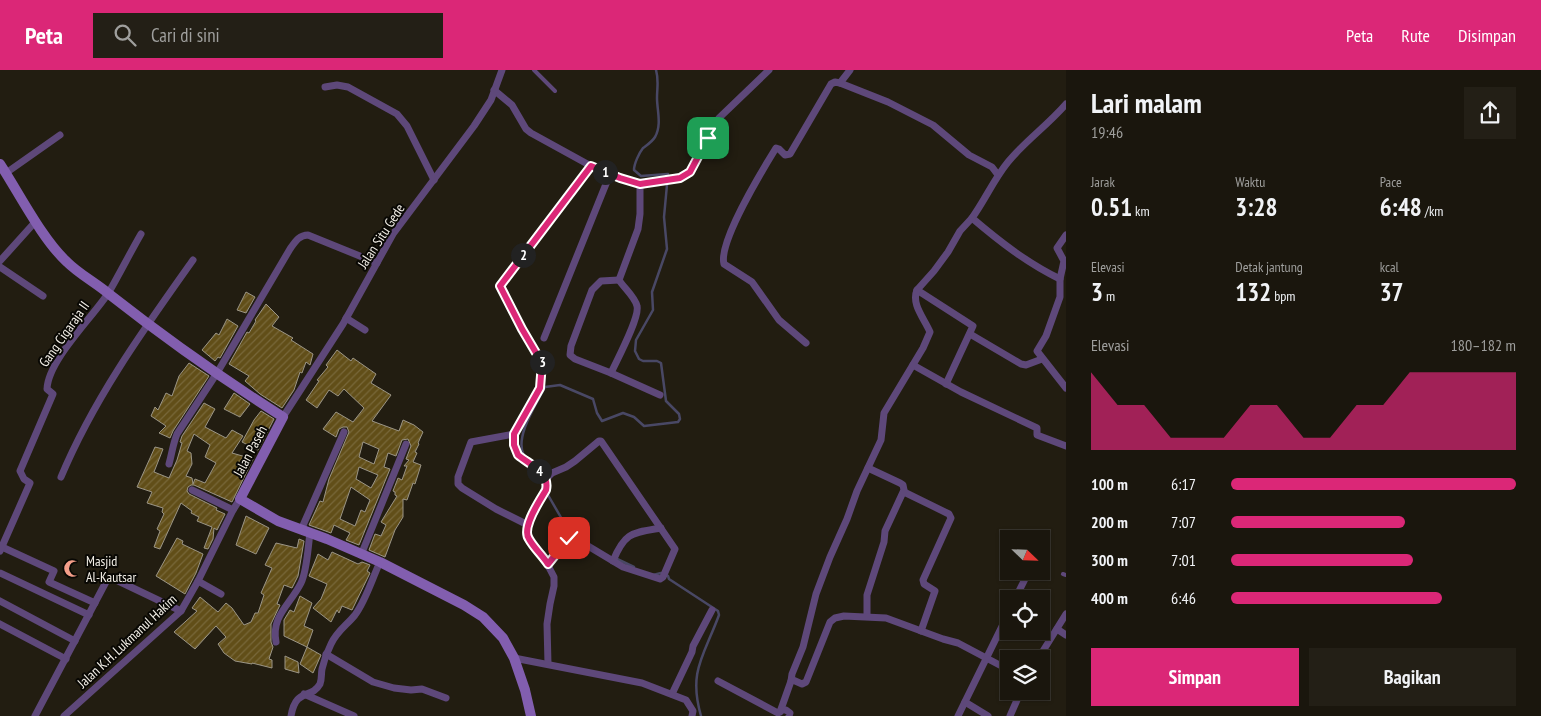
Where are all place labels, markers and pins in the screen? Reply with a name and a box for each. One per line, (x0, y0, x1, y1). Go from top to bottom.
pin (687, 117, 729, 159)
pin: 1 (592, 160, 618, 184)
pin: 2 (510, 242, 536, 268)
pin: 3 (530, 350, 554, 374)
pin: 4 (526, 458, 552, 484)
pin (548, 517, 590, 559)
place label: Masjid Al-Kautsar (86, 552, 136, 586)
mosque icon: Masjid Al-Kautsar (62, 559, 82, 579)

